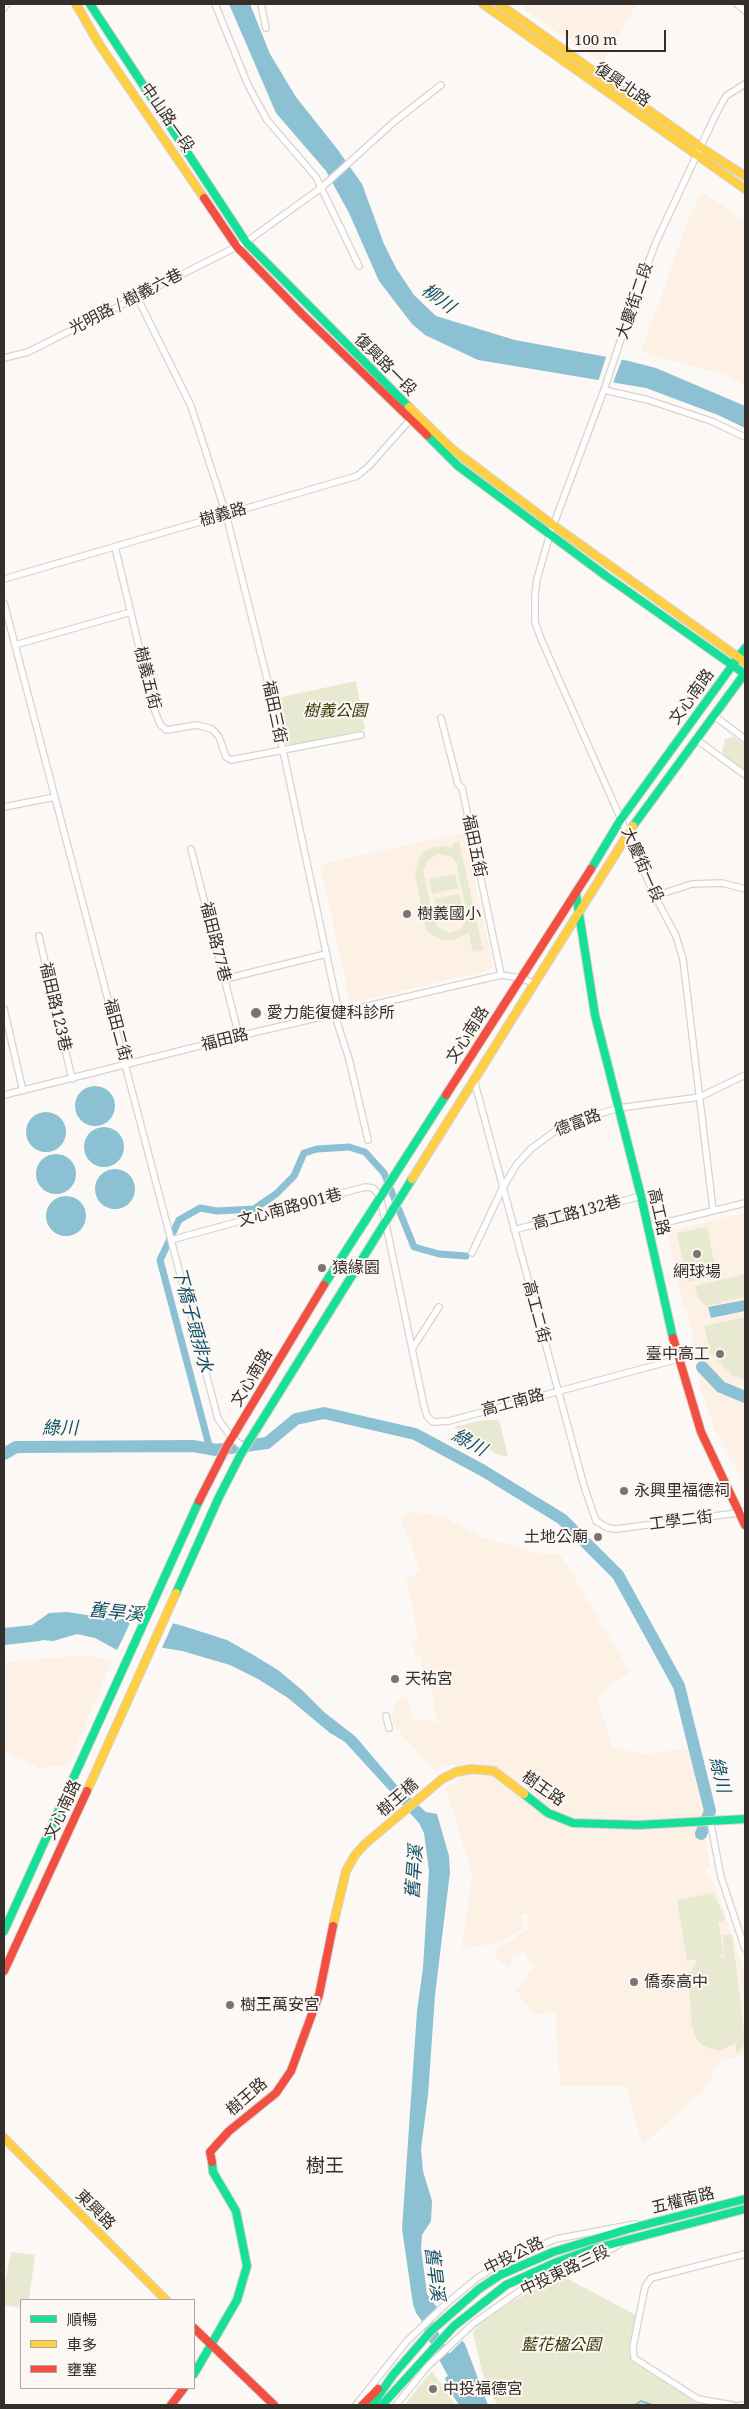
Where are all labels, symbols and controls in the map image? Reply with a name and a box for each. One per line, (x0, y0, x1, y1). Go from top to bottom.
scale bar (569, 20, 669, 52)
text: 100 m (574, 29, 617, 49)
street label: 復興北路 (590, 59, 654, 111)
street label: 中山路一段 (136, 80, 198, 156)
street label: 大慶街二段 (613, 260, 657, 342)
street label: 光明路 / 樹義六巷 (66, 265, 186, 339)
water label: 柳川 (417, 280, 459, 318)
street label: 復興路一段 (350, 330, 420, 400)
street label: 樹義路 (197, 499, 249, 531)
street label: 樹義五街 (130, 645, 164, 711)
street label: 文心南路 (665, 665, 719, 729)
street label: 福田三街 (258, 679, 290, 745)
park label: 樹義公園 (303, 701, 367, 721)
street label: 福田五街 (458, 813, 490, 879)
street label: 大慶街一段 (617, 825, 667, 905)
street label: 福田路77巷 (196, 900, 234, 984)
place label: 樹義國小 (417, 904, 481, 924)
marker: 樹義國小 (401, 908, 413, 920)
street label: 福田路123巷 (35, 961, 75, 1053)
street label: 福田二街 (99, 997, 135, 1063)
place label: 愛力能復健科診所 (267, 1003, 395, 1023)
street label: 文心南路 (443, 1003, 493, 1067)
marker: 愛力能復健科診所 (249, 1006, 263, 1020)
street label: 福田路 (199, 1025, 251, 1055)
street label: 德富路 (552, 1105, 604, 1141)
street label: 文心南路901巷 (236, 1185, 344, 1231)
street label: 高工路 (643, 1186, 673, 1238)
street label: 高工路132巷 (531, 1192, 623, 1234)
marker: 網球場 (691, 1248, 703, 1260)
place label: 猿緣園 (332, 1258, 380, 1278)
marker: 猿緣園 (316, 1262, 328, 1274)
place label: 網球場 (673, 1262, 721, 1282)
water label: 下橋子頭排水 (168, 1265, 216, 1375)
street label: 高工二街 (518, 1279, 554, 1345)
place label: 臺中高工 (646, 1344, 710, 1364)
street label: 文心南路 (227, 1346, 277, 1410)
marker: 臺中高工 (714, 1348, 726, 1360)
street label: 高工南路 (480, 1385, 546, 1421)
water label: 綠川 (42, 1418, 78, 1440)
water label: 綠川 (448, 1425, 490, 1461)
place label: 永興里福德祠 (634, 1481, 730, 1501)
marker: 永興里福德祠 (618, 1485, 630, 1497)
street label: 工學二街 (648, 1508, 714, 1534)
place label: 土地公廟 (524, 1527, 588, 1547)
marker: 土地公廟 (592, 1531, 604, 1543)
water label: 舊旱溪 (88, 1599, 144, 1627)
place label: 天祐宮 (405, 1669, 453, 1689)
marker: 天祐宮 (389, 1673, 401, 1685)
water label: 綠川 (704, 1755, 734, 1795)
street label: 樹王路 (518, 1767, 568, 1811)
street label: 樹王橋 (374, 1775, 422, 1821)
street label: 文心南路 (41, 1777, 85, 1843)
water label: 舊旱溪 (402, 1844, 428, 1900)
place label: 僑泰高中 (644, 1972, 708, 1992)
marker: 僑泰高中 (628, 1976, 640, 1988)
place label: 樹王萬安宮 (240, 1995, 320, 2015)
marker: 樹王萬安宮 (224, 1999, 236, 2011)
street label: 樹王路 (223, 2074, 271, 2120)
district label: 樹王 (306, 2156, 344, 2178)
street label: 五權南路 (650, 2184, 716, 2218)
street label: 東興路 (71, 2186, 119, 2234)
street label: 中投公路 (481, 2233, 547, 2279)
street label: 中投東路三段 (517, 2242, 613, 2300)
water label: 舊旱溪 (420, 2246, 448, 2302)
legend (20, 2299, 195, 2389)
text: 順暢 (67, 2309, 97, 2329)
text: 車多 (67, 2334, 97, 2354)
park label: 藍花楹公園 (521, 2335, 601, 2355)
text: 壅塞 (67, 2359, 97, 2379)
place label: 中投福德宮 (443, 2379, 523, 2399)
marker: 中投福德宮 (427, 2383, 439, 2395)

